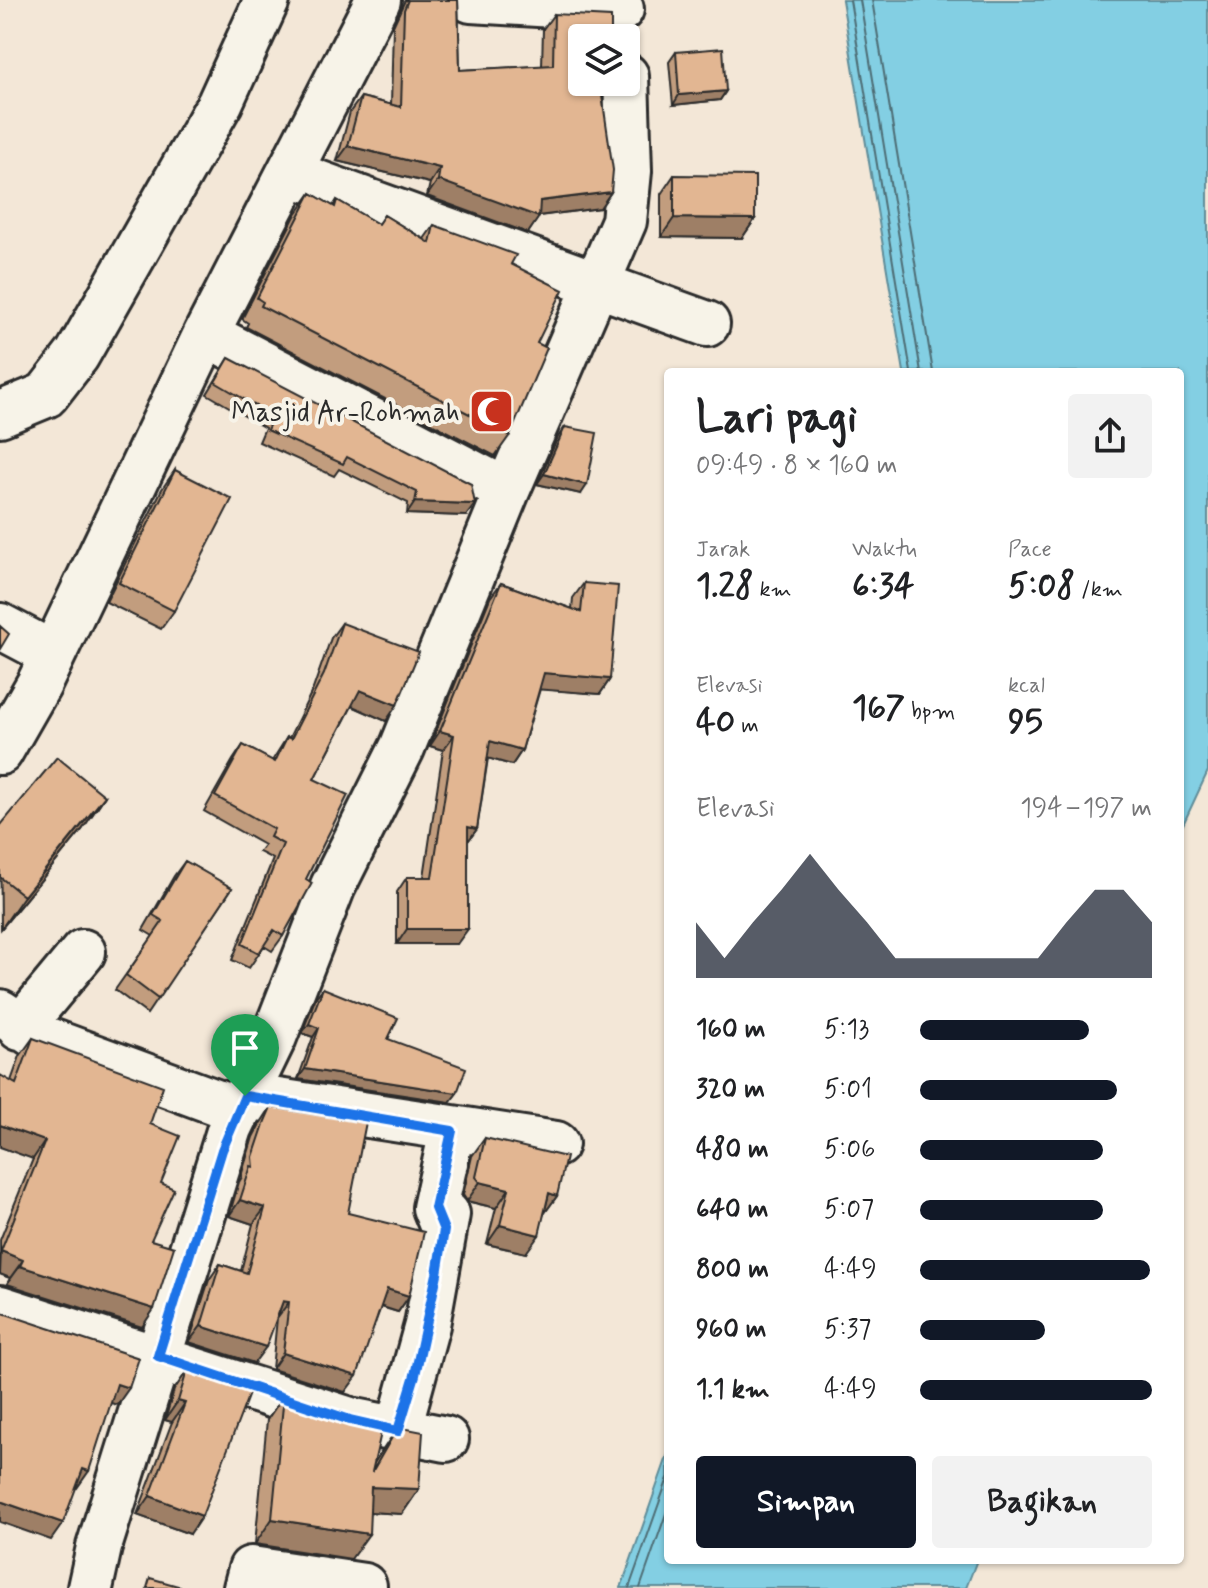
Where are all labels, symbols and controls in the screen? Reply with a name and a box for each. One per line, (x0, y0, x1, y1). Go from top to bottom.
map controls (568, 24, 640, 96)
button: layers (568, 24, 640, 96)
mosque icon: Masjid Ar-Rohmah (467, 387, 515, 435)
text: Lari pagi (696, 390, 857, 448)
button: share (1068, 394, 1152, 478)
place label: Masjid Ar-Rohmah (231, 395, 460, 432)
text: 09:49 · 8 × 160 m (696, 449, 898, 483)
text: Jarak (696, 536, 750, 564)
text: Waktu (852, 536, 917, 564)
text: Pace (1008, 536, 1052, 564)
text: 1.28 (696, 564, 754, 609)
text: 6:34 (852, 564, 915, 609)
text: 5:08 (1008, 564, 1075, 609)
text: km (754, 576, 792, 604)
text: /km (1075, 576, 1123, 604)
text: Elevasi (696, 672, 762, 700)
text: kcal (1008, 672, 1045, 700)
text: 167 (852, 686, 905, 731)
text: bpm (905, 698, 955, 726)
text: 40 (696, 700, 735, 745)
text: 95 (1008, 700, 1043, 745)
text: m (735, 712, 759, 740)
text: Elevasi (696, 792, 775, 826)
text: 194–197 m (1020, 792, 1152, 826)
text: 160 m (696, 1013, 765, 1047)
text: 5:13 (824, 1013, 869, 1047)
pin (211, 1014, 279, 1096)
icon: arrive (223, 1026, 267, 1070)
text: 320 m (696, 1073, 765, 1107)
text: 5:01 (824, 1073, 872, 1107)
text: 480 m (696, 1133, 769, 1167)
text: 5:06 (824, 1133, 875, 1167)
text: 640 m (696, 1193, 768, 1227)
text: 5:07 (824, 1193, 874, 1227)
text: 800 m (696, 1253, 769, 1287)
text: 4:49 (824, 1253, 877, 1287)
text: 960 m (696, 1313, 767, 1347)
text: 5:37 (824, 1313, 871, 1347)
text: 1.1 km (696, 1373, 770, 1407)
text: 4:49 (824, 1373, 877, 1407)
button: Simpan (696, 1456, 916, 1548)
button: Bagikan (932, 1456, 1152, 1548)

